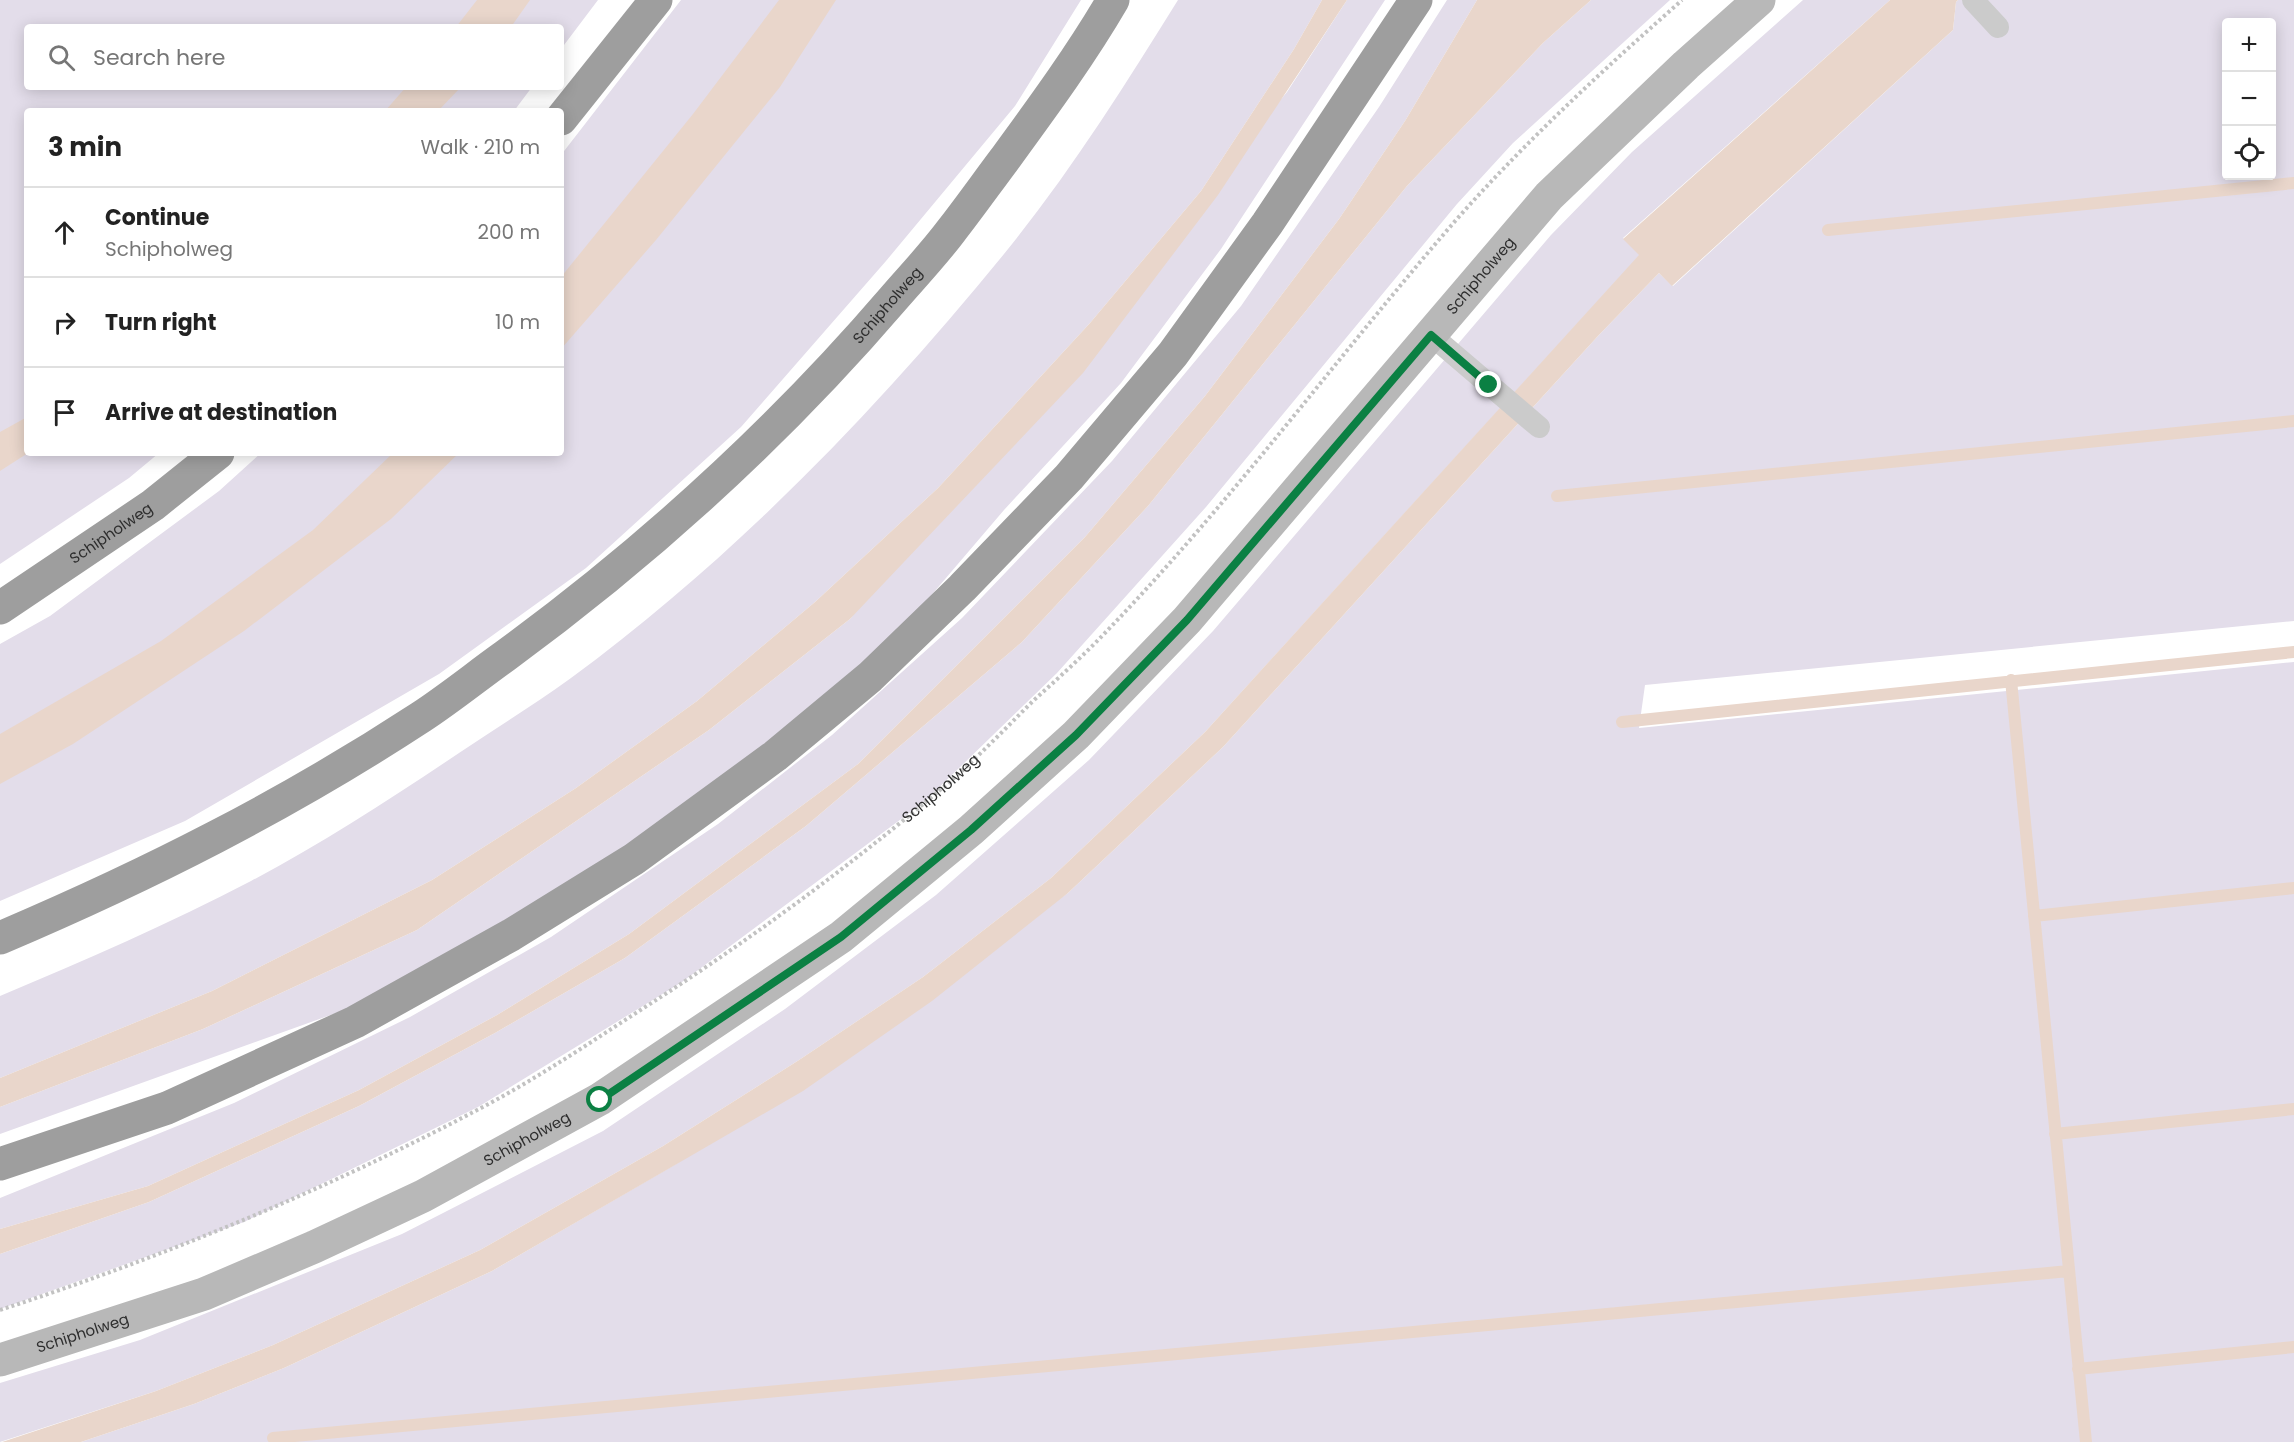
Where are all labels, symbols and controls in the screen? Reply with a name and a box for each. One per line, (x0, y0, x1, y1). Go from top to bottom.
map controls (2222, 18, 2276, 180)
button: + (2222, 18, 2276, 72)
search box (24, 24, 564, 90)
icon: search (45, 41, 78, 74)
text: Search here (93, 42, 226, 73)
button: − (2222, 72, 2276, 126)
button: locate (2222, 126, 2276, 180)
text: 3 min (48, 129, 122, 165)
text: Walk · 210 m (420, 133, 540, 161)
text: Continue (105, 202, 209, 233)
icon: ahead (48, 216, 81, 249)
text: 200 m (477, 218, 540, 246)
street label: Schipholweg (1441, 232, 1520, 319)
text: Schipholweg (105, 235, 233, 263)
street label: Schipholweg (848, 262, 927, 348)
icon: right (48, 306, 81, 339)
text: Turn right (105, 307, 216, 338)
text: 10 m (495, 308, 540, 336)
route end (1475, 371, 1501, 397)
icon: arrive (48, 396, 81, 429)
text: Arrive at destination (105, 397, 337, 428)
street label: Schipholweg (65, 497, 157, 568)
street label: Schipholweg (897, 749, 984, 827)
route start (586, 1086, 612, 1112)
street label: Schipholweg (480, 1106, 574, 1171)
street label: Schipholweg (34, 1308, 132, 1358)

